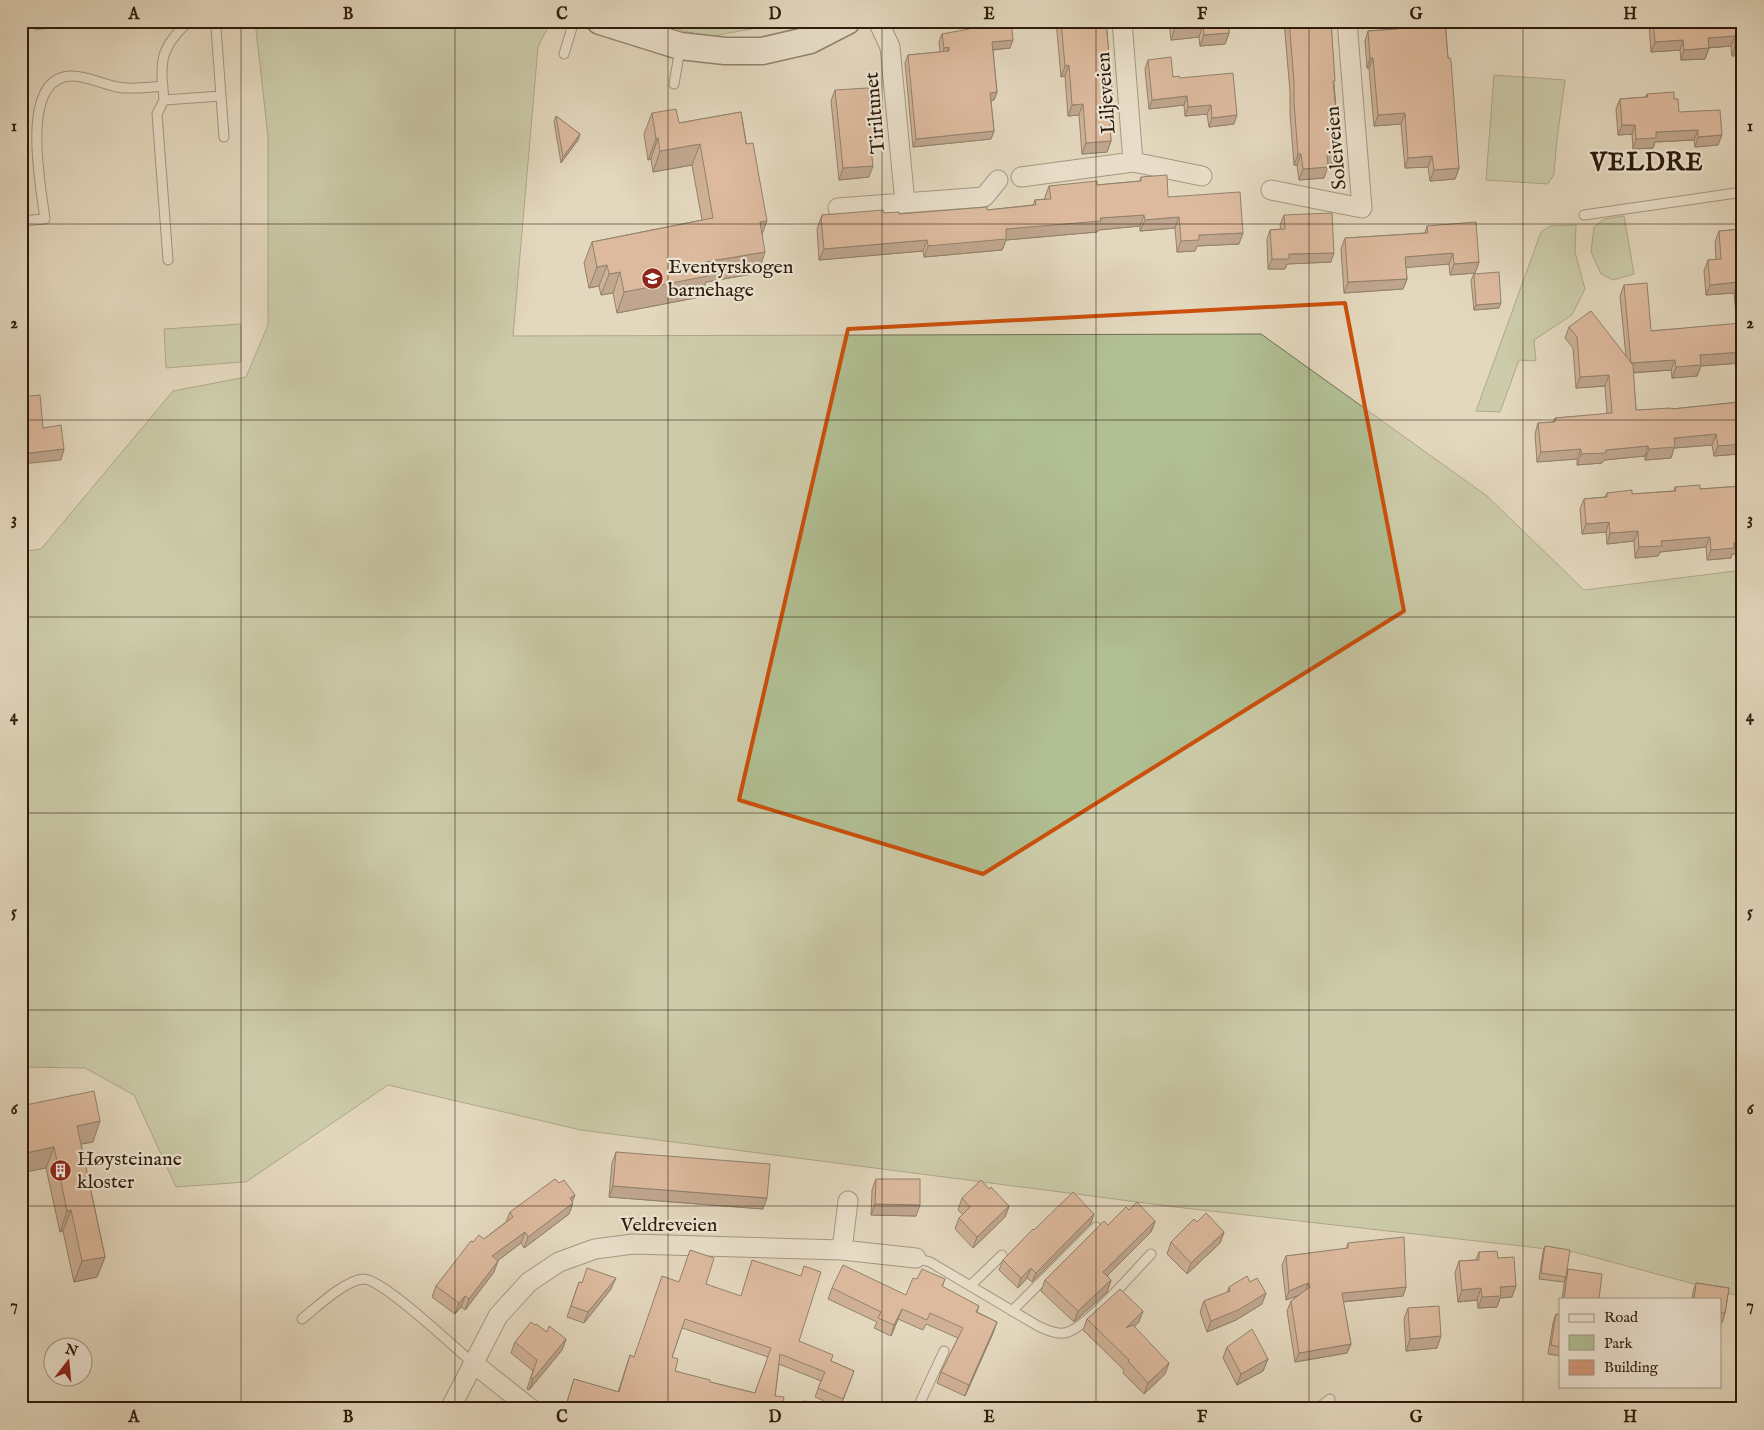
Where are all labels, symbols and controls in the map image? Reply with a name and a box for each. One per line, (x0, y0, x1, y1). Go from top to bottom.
text: A (128, 5, 141, 25)
text: B (343, 5, 354, 25)
text: C (556, 5, 568, 25)
text: D (769, 5, 782, 25)
text: E (983, 5, 995, 25)
text: F (1197, 5, 1208, 25)
text: G (1410, 5, 1423, 25)
text: H (1623, 5, 1637, 25)
street label: Liljeveien (1091, 51, 1122, 135)
street label: Tiriltunet (859, 71, 892, 155)
street label: Soleiveien (1320, 105, 1353, 191)
text: 1 (11, 117, 17, 137)
text: 1 (1747, 117, 1753, 137)
district label: VELDRE (1589, 147, 1704, 179)
place label: Eventyrskogen barnehage (668, 255, 794, 303)
school or university icon: Eventyrskogen barnehage (640, 266, 664, 290)
text: 2 (10, 314, 18, 334)
text: 2 (1746, 314, 1754, 334)
text: 3 (11, 510, 17, 530)
text: 3 (1747, 510, 1753, 530)
text: 4 (10, 707, 19, 727)
text: 4 (1746, 707, 1755, 727)
text: 5 (11, 903, 17, 923)
text: 5 (1747, 903, 1753, 923)
text: 6 (11, 1100, 19, 1120)
text: 6 (1747, 1100, 1755, 1120)
place label: Høysteinane kloster (77, 1147, 182, 1195)
building icon: Høysteinane kloster (49, 1158, 73, 1182)
street label: Veldreveien (620, 1213, 718, 1238)
text: 7 (10, 1296, 18, 1316)
text: 7 (1746, 1296, 1754, 1316)
legend (1559, 1298, 1722, 1388)
text: Road (1604, 1308, 1639, 1327)
text: Park (1604, 1334, 1634, 1353)
north arrow (42, 1338, 92, 1388)
text: N (62, 1340, 80, 1361)
text: Building (1604, 1358, 1659, 1377)
text: A (128, 1408, 141, 1428)
text: B (343, 1408, 354, 1428)
text: C (556, 1408, 568, 1428)
text: D (769, 1408, 782, 1428)
text: E (983, 1408, 995, 1428)
text: F (1197, 1408, 1208, 1428)
text: G (1410, 1408, 1423, 1428)
text: H (1623, 1408, 1637, 1428)

